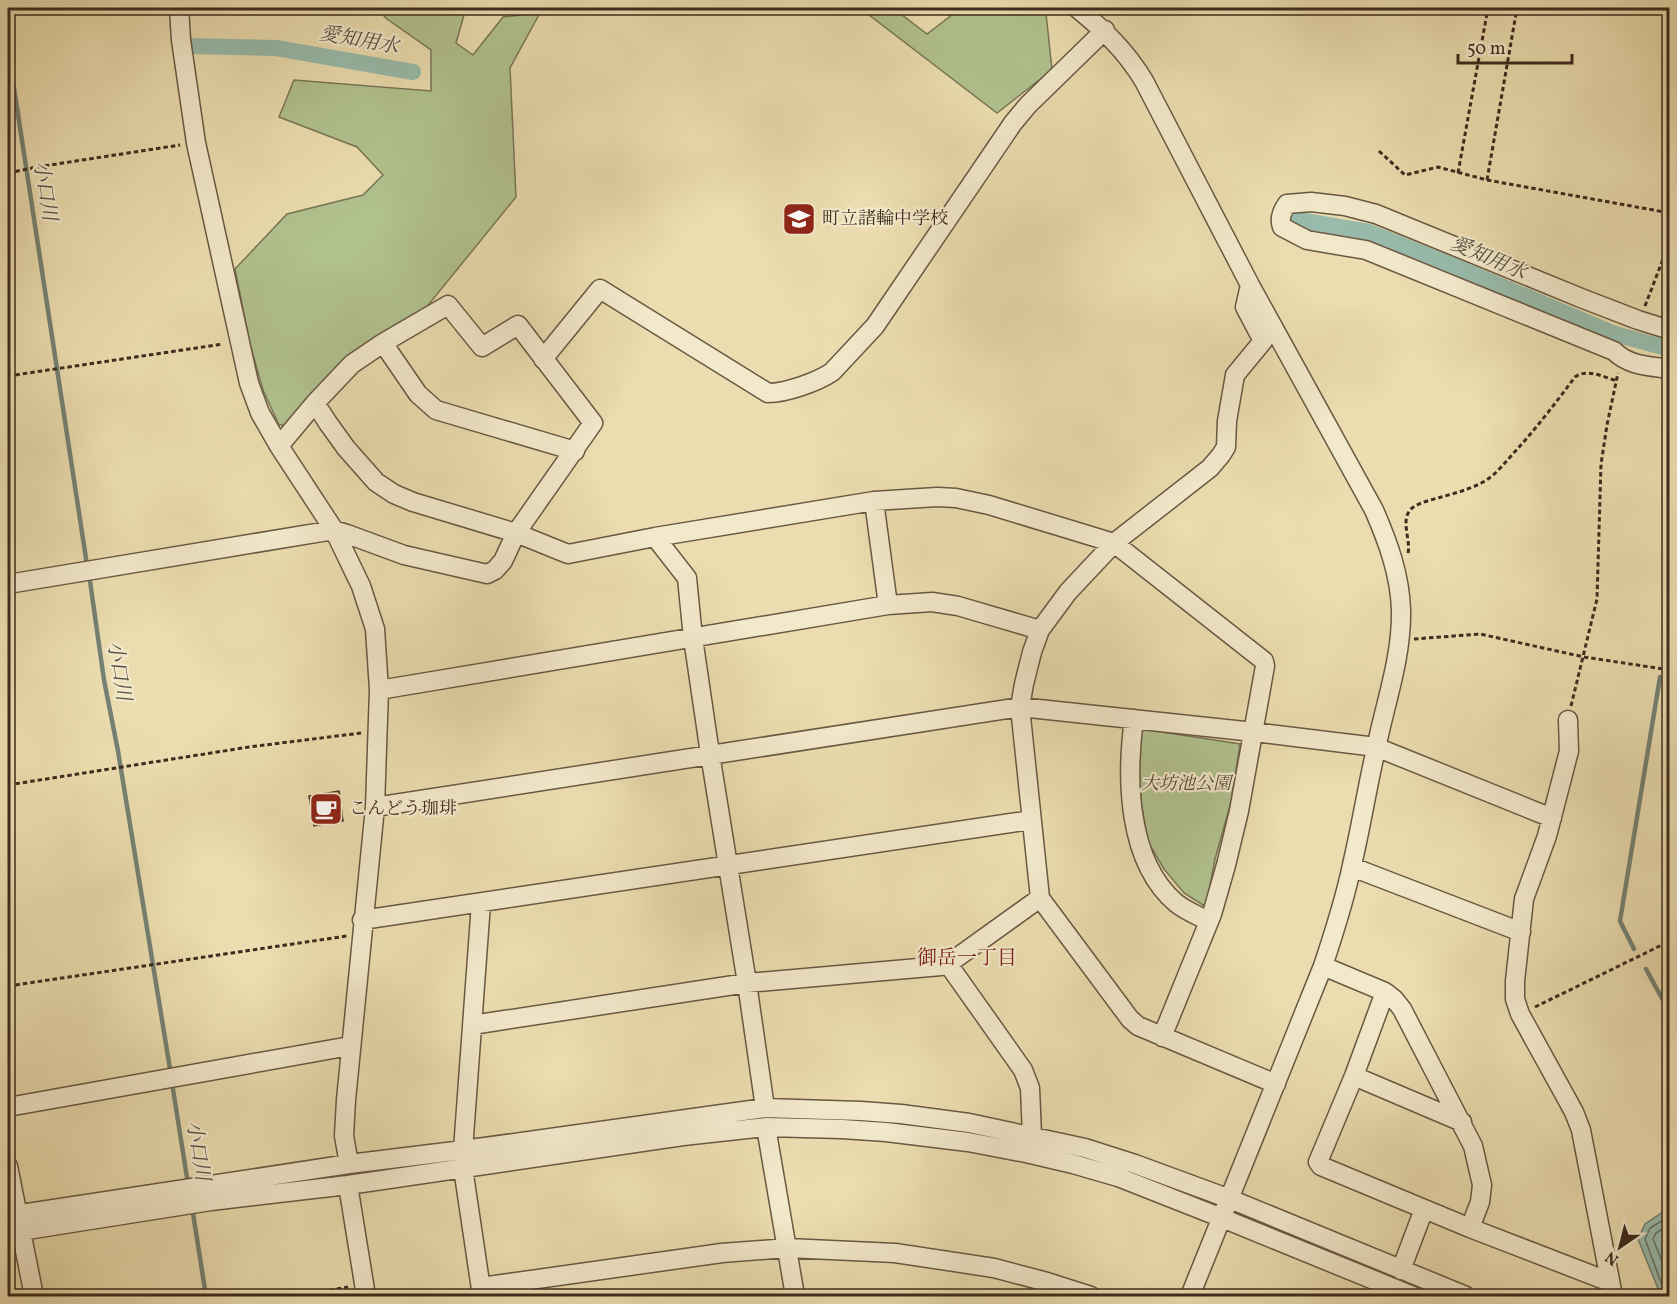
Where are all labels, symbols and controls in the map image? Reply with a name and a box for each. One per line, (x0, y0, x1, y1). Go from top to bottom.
water label: 愛知用水 (317, 20, 403, 62)
scale bar (1458, 27, 1572, 65)
text: 50 m (1467, 37, 1506, 62)
water label: 小口川 (25, 159, 63, 225)
school or university icon: 町立諸輪中学校 (781, 201, 817, 237)
place label: 町立諸輪中学校 (822, 207, 948, 232)
water label: 愛知用水 (1446, 230, 1532, 288)
water label: 小口川 (99, 639, 137, 705)
park label: 大坊池公園 (1141, 772, 1234, 797)
cafe icon: こんどう珈琲 (308, 791, 344, 827)
place label: こんどう珈琲 (349, 797, 457, 822)
district label: 御岳一丁目 (917, 945, 1017, 973)
water label: 小口川 (178, 1119, 216, 1185)
north arrow (1590, 1217, 1650, 1277)
text: N (1601, 1245, 1624, 1270)

